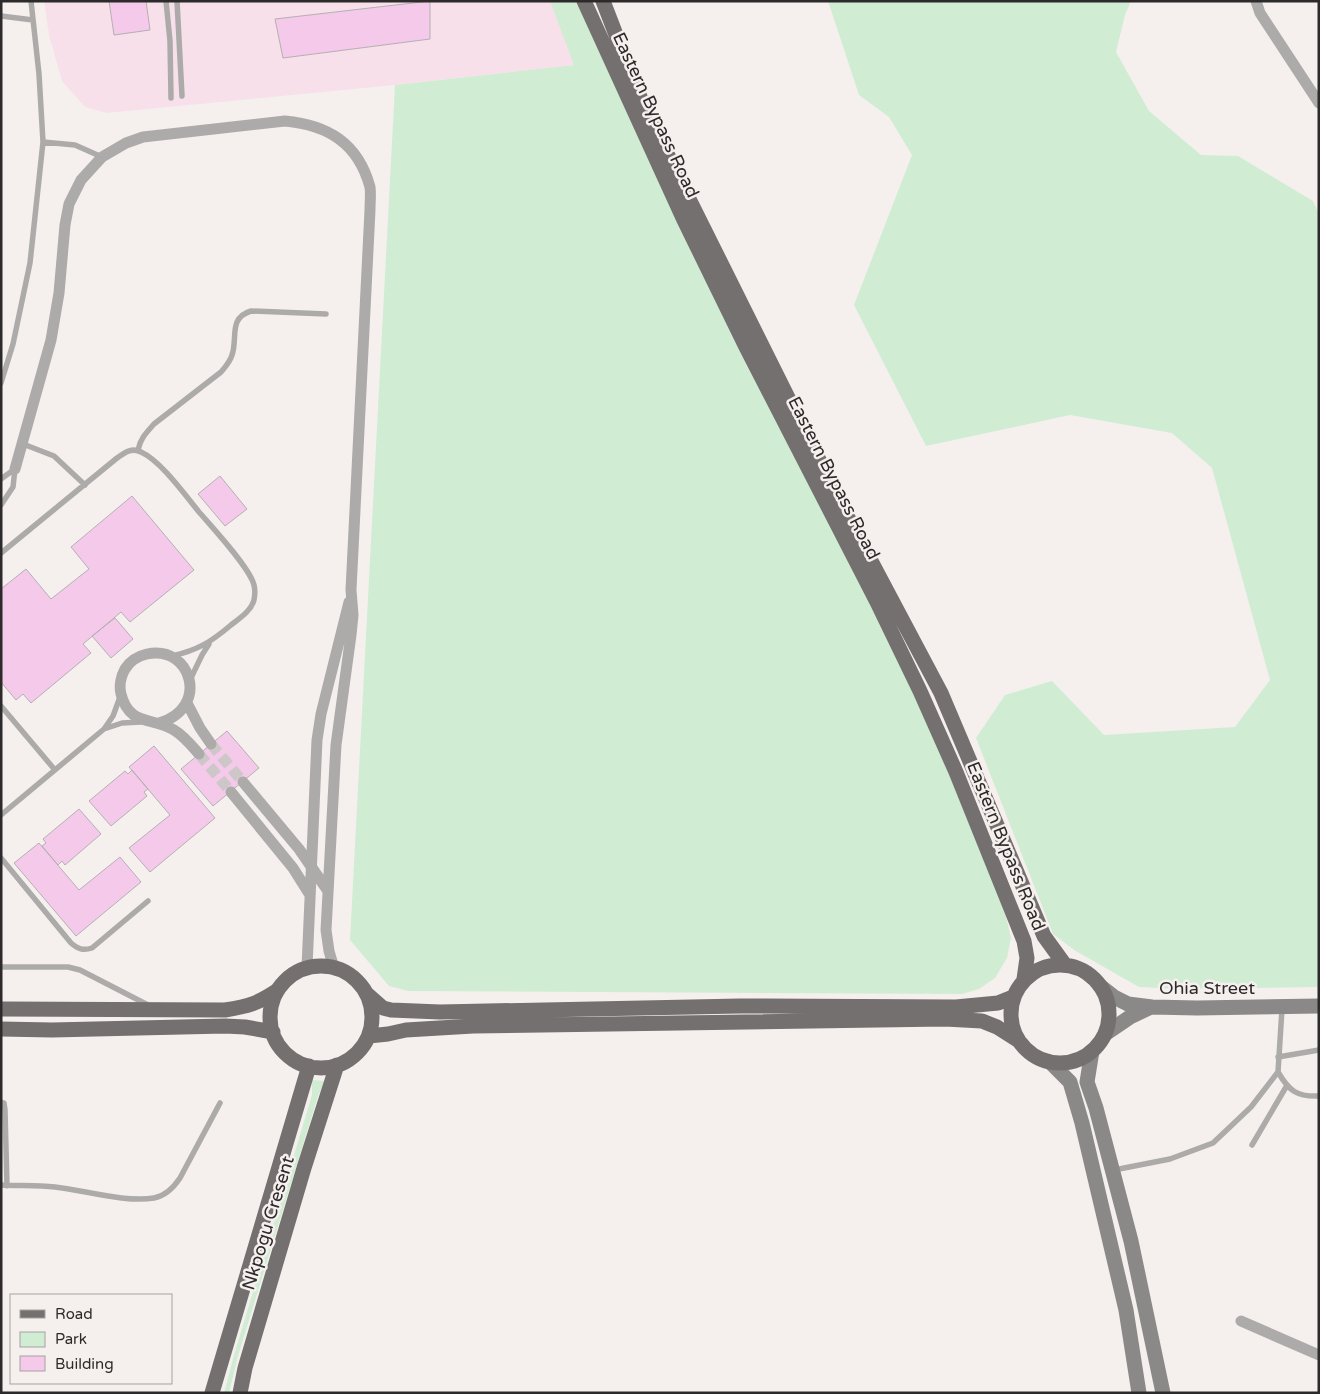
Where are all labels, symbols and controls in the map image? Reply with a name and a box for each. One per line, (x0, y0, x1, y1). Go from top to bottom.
street label: Eastern Bypass Road (608, 29, 704, 201)
street label: Eastern Bypass Road (783, 393, 885, 563)
street label: Eastern Bypass Road (962, 758, 1050, 934)
street label: Ohia Street (1159, 977, 1255, 999)
street label: Nkpogu Cresent (237, 1153, 299, 1293)
legend (10, 1294, 172, 1384)
text: Road (55, 1305, 93, 1323)
text: Park (55, 1330, 87, 1348)
text: Building (55, 1355, 114, 1373)

